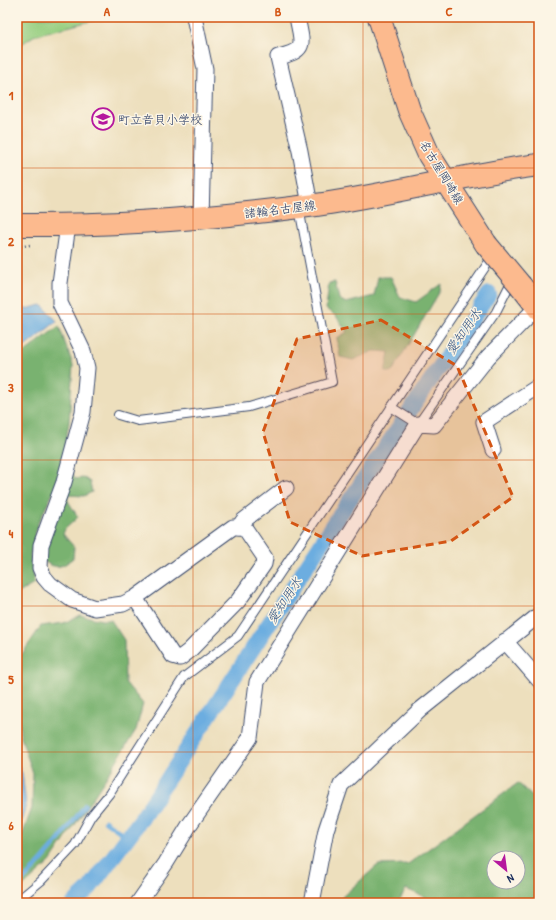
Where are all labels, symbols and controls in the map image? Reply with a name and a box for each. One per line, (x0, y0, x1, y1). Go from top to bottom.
text: A (104, 2, 111, 20)
text: B (275, 2, 282, 20)
text: C (445, 2, 453, 20)
text: 1 (9, 86, 14, 104)
school or university icon: 町立音貝小学校 (90, 106, 116, 132)
place label: 町立音貝小学校 (118, 111, 202, 128)
street label: 名古屋岡崎線 (416, 137, 468, 207)
street label: 諸輪名古屋線 (243, 196, 317, 222)
text: 2 (8, 232, 15, 250)
water label: 愛知用水 (441, 304, 485, 358)
text: 3 (8, 378, 14, 396)
text: 4 (9, 524, 14, 542)
water label: 愛知用水 (262, 573, 306, 627)
text: 5 (8, 670, 14, 688)
text: 6 (8, 816, 14, 834)
north arrow (486, 850, 526, 890)
text: N (505, 871, 517, 886)

